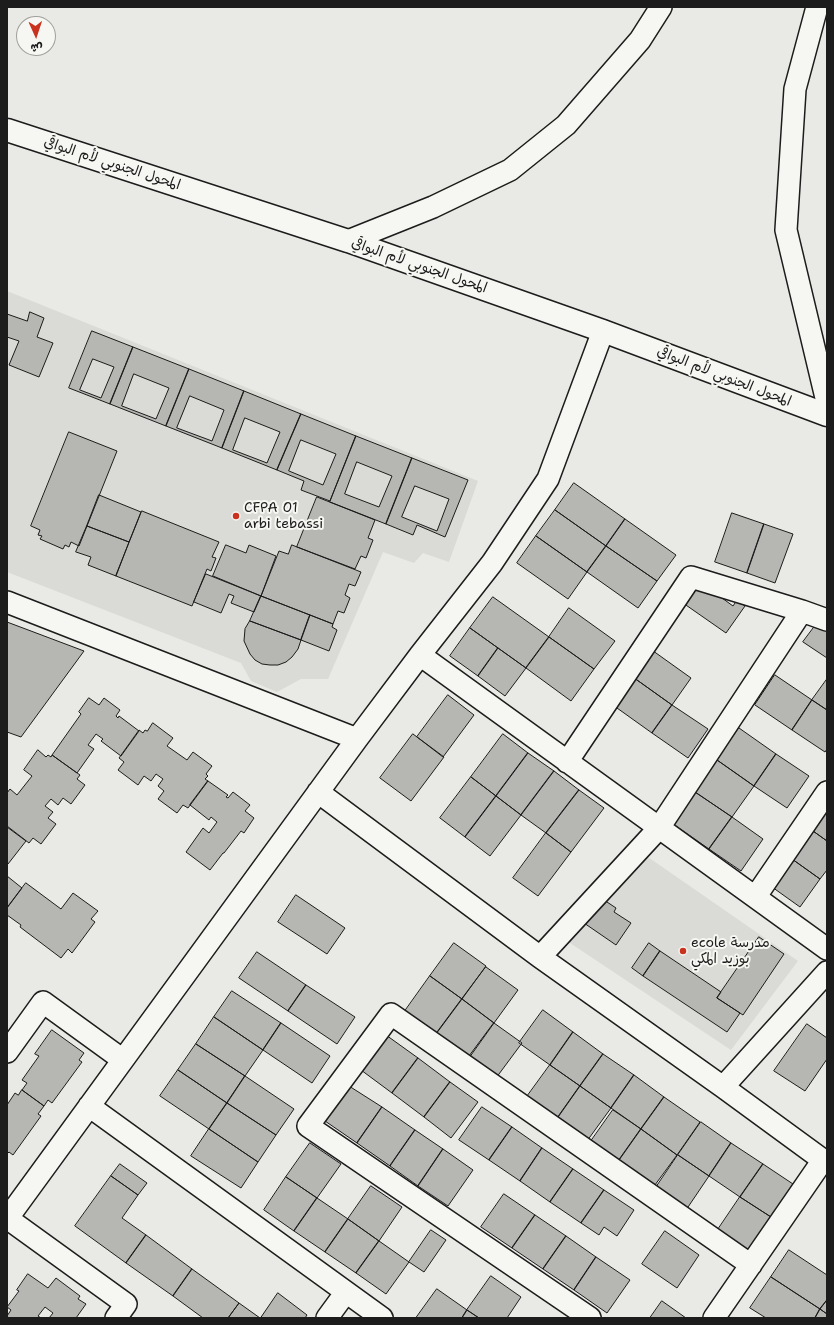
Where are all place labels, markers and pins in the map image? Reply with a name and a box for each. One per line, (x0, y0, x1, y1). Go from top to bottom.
place label: CFPA 01 arbi tebassi (244, 500, 323, 532)
marker: CFPA 01 arbi tebassi (231, 511, 241, 521)
place label: ecole مدرسة بوزيد المكي (691, 935, 770, 968)
marker: ecole مدرسة بوزيد المكي (678, 946, 688, 956)

